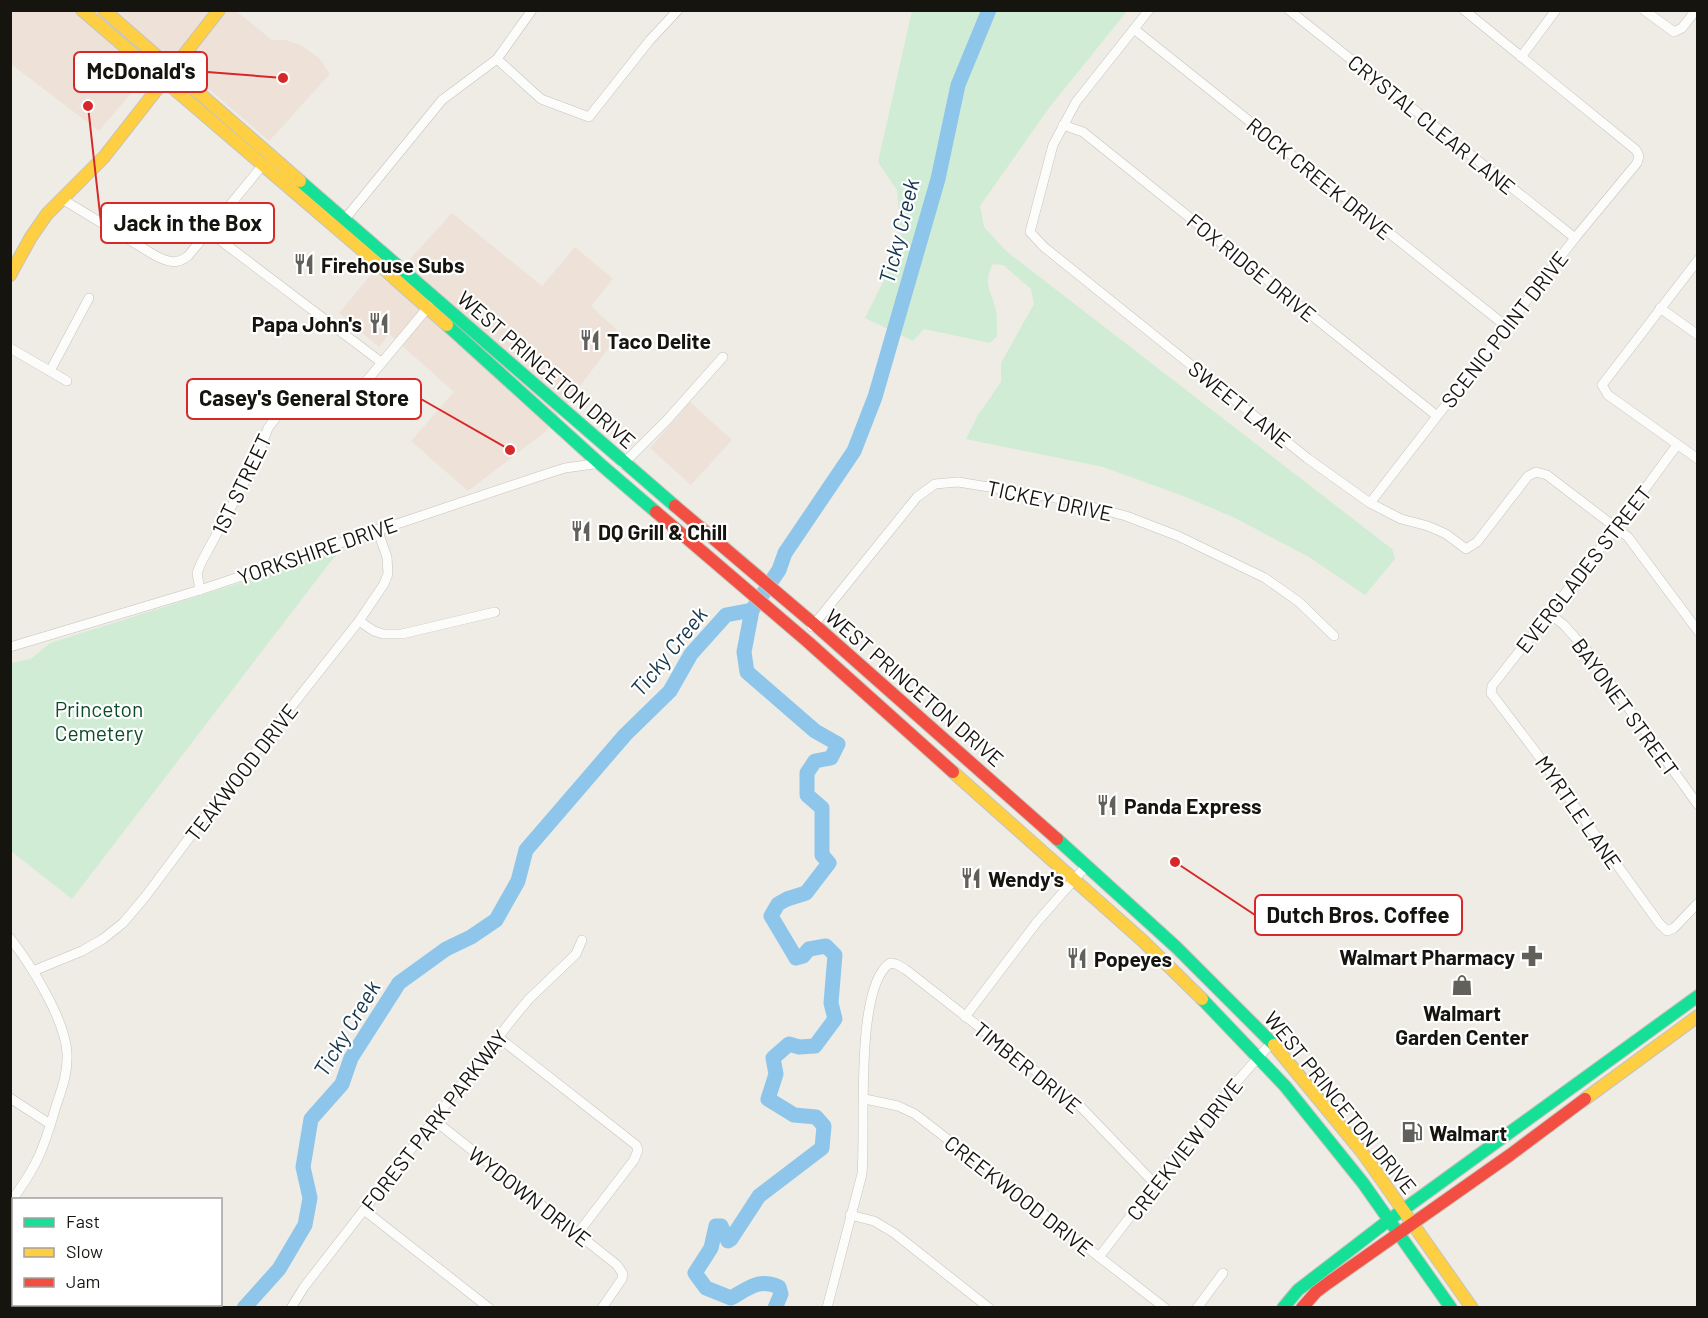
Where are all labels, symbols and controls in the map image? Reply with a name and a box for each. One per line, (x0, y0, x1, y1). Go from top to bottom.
street label: CRYSTAL CLEAR LANE (1343, 49, 1521, 199)
callout: McDonald's (74, 52, 207, 92)
text: McDonald's (86, 57, 196, 83)
street label: ROCK CREEK DRIVE (1242, 112, 1398, 244)
water label: Ticky Creek (872, 176, 924, 286)
callout: Jack in the Box (101, 203, 274, 243)
street label: FOX RIDGE DRIVE (1183, 207, 1321, 327)
text: Jack in the Box (114, 209, 262, 235)
street label: SCENIC POINT DRIVE (1435, 246, 1573, 412)
restaurant icon: Firehouse Subs (292, 252, 316, 276)
place label: Firehouse Subs (321, 252, 465, 277)
street label: WEST PRINCETON DRIVE (453, 285, 641, 453)
place label: Papa John's (252, 311, 362, 336)
restaurant icon: Papa John's (367, 311, 391, 335)
restaurant icon: Taco Delite (578, 328, 602, 352)
place label: Taco Delite (607, 328, 711, 353)
street label: SWEET LANE (1184, 355, 1296, 453)
callout: Casey's General Store (187, 379, 421, 419)
text: Casey's General Store (199, 384, 409, 410)
street label: 1ST STREET (206, 429, 276, 539)
street label: TICKEY DRIVE (985, 474, 1115, 526)
street label: EVERGLADES STREET (1510, 480, 1656, 658)
street label: YORKSHIRE DRIVE (234, 511, 400, 589)
restaurant icon: DQ Grill & Chill (569, 519, 593, 543)
place label: DQ Grill & Chill (598, 519, 727, 544)
water label: Ticky Creek (624, 601, 712, 701)
street label: WEST PRINCETON DRIVE (821, 603, 1009, 771)
street label: BAYONET STREET (1567, 633, 1685, 781)
park label: Princeton Cemetery (55, 696, 144, 745)
street label: TEAKWOOD DRIVE (180, 698, 302, 846)
street label: MYRTLE LANE (1531, 750, 1627, 874)
restaurant icon: Panda Express (1095, 793, 1119, 817)
place label: Panda Express (1124, 793, 1262, 818)
restaurant icon: Wendy's (959, 866, 983, 890)
place label: Wendy's (988, 866, 1064, 891)
callout: Dutch Bros. Coffee (1255, 895, 1462, 935)
text: Dutch Bros. Coffee (1267, 901, 1450, 927)
place label: Walmart Pharmacy (1339, 944, 1515, 969)
pharmacy icon: Walmart Pharmacy (1520, 944, 1544, 968)
restaurant icon: Popeyes (1065, 946, 1089, 970)
place label: Popeyes (1094, 946, 1172, 971)
shop icon: Walmart Garden Center (1450, 973, 1474, 997)
water label: Ticky Creek (307, 975, 385, 1081)
place label: Walmart Garden Center (1395, 1000, 1529, 1049)
street label: WEST PRINCETON DRIVE (1260, 1006, 1422, 1198)
street label: TIMBER DRIVE (969, 1016, 1087, 1118)
street label: FOREST PARK PARKWAY (355, 1024, 513, 1216)
street label: CREEKVIEW DRIVE (1121, 1073, 1247, 1225)
fuel station icon: Walmart (1400, 1120, 1424, 1144)
place label: Walmart (1429, 1120, 1507, 1145)
street label: CREEKWOOD DRIVE (940, 1129, 1098, 1261)
street label: WYDOWN DRIVE (464, 1140, 596, 1252)
legend (12, 1198, 222, 1306)
text: Fast (66, 1210, 100, 1232)
text: Slow (66, 1240, 103, 1262)
text: Jam (66, 1270, 100, 1292)

